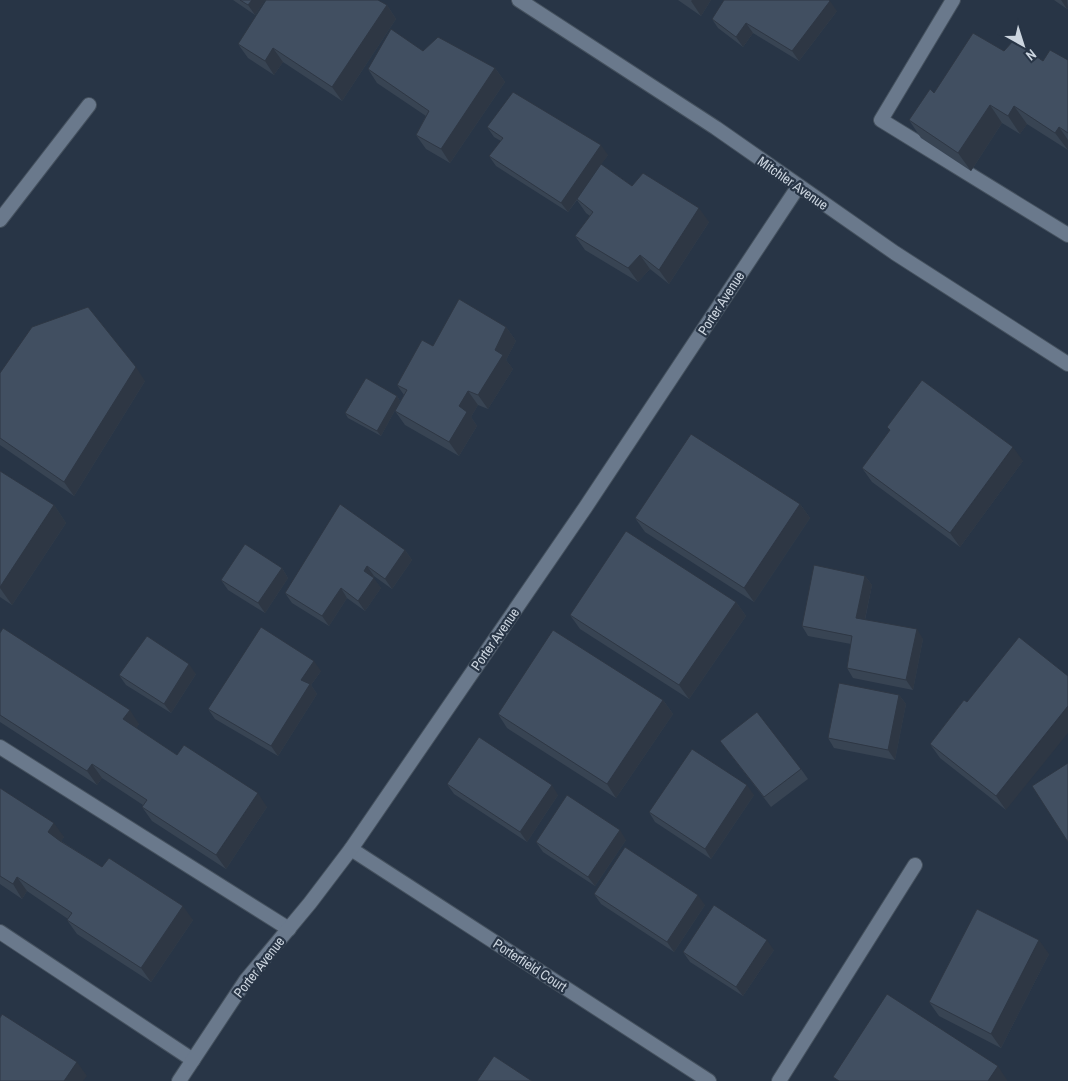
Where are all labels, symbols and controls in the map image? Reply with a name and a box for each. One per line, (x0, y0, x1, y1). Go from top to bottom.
north arrow (998, 20, 1048, 70)
text: N (1022, 45, 1040, 65)
street label: Mitchler Avenue (754, 152, 832, 214)
street label: Porter Avenue (694, 268, 748, 338)
street label: Porter Avenue (467, 604, 523, 674)
street label: Porter Avenue (230, 933, 288, 1001)
street label: Porterfield Court (490, 935, 570, 995)

